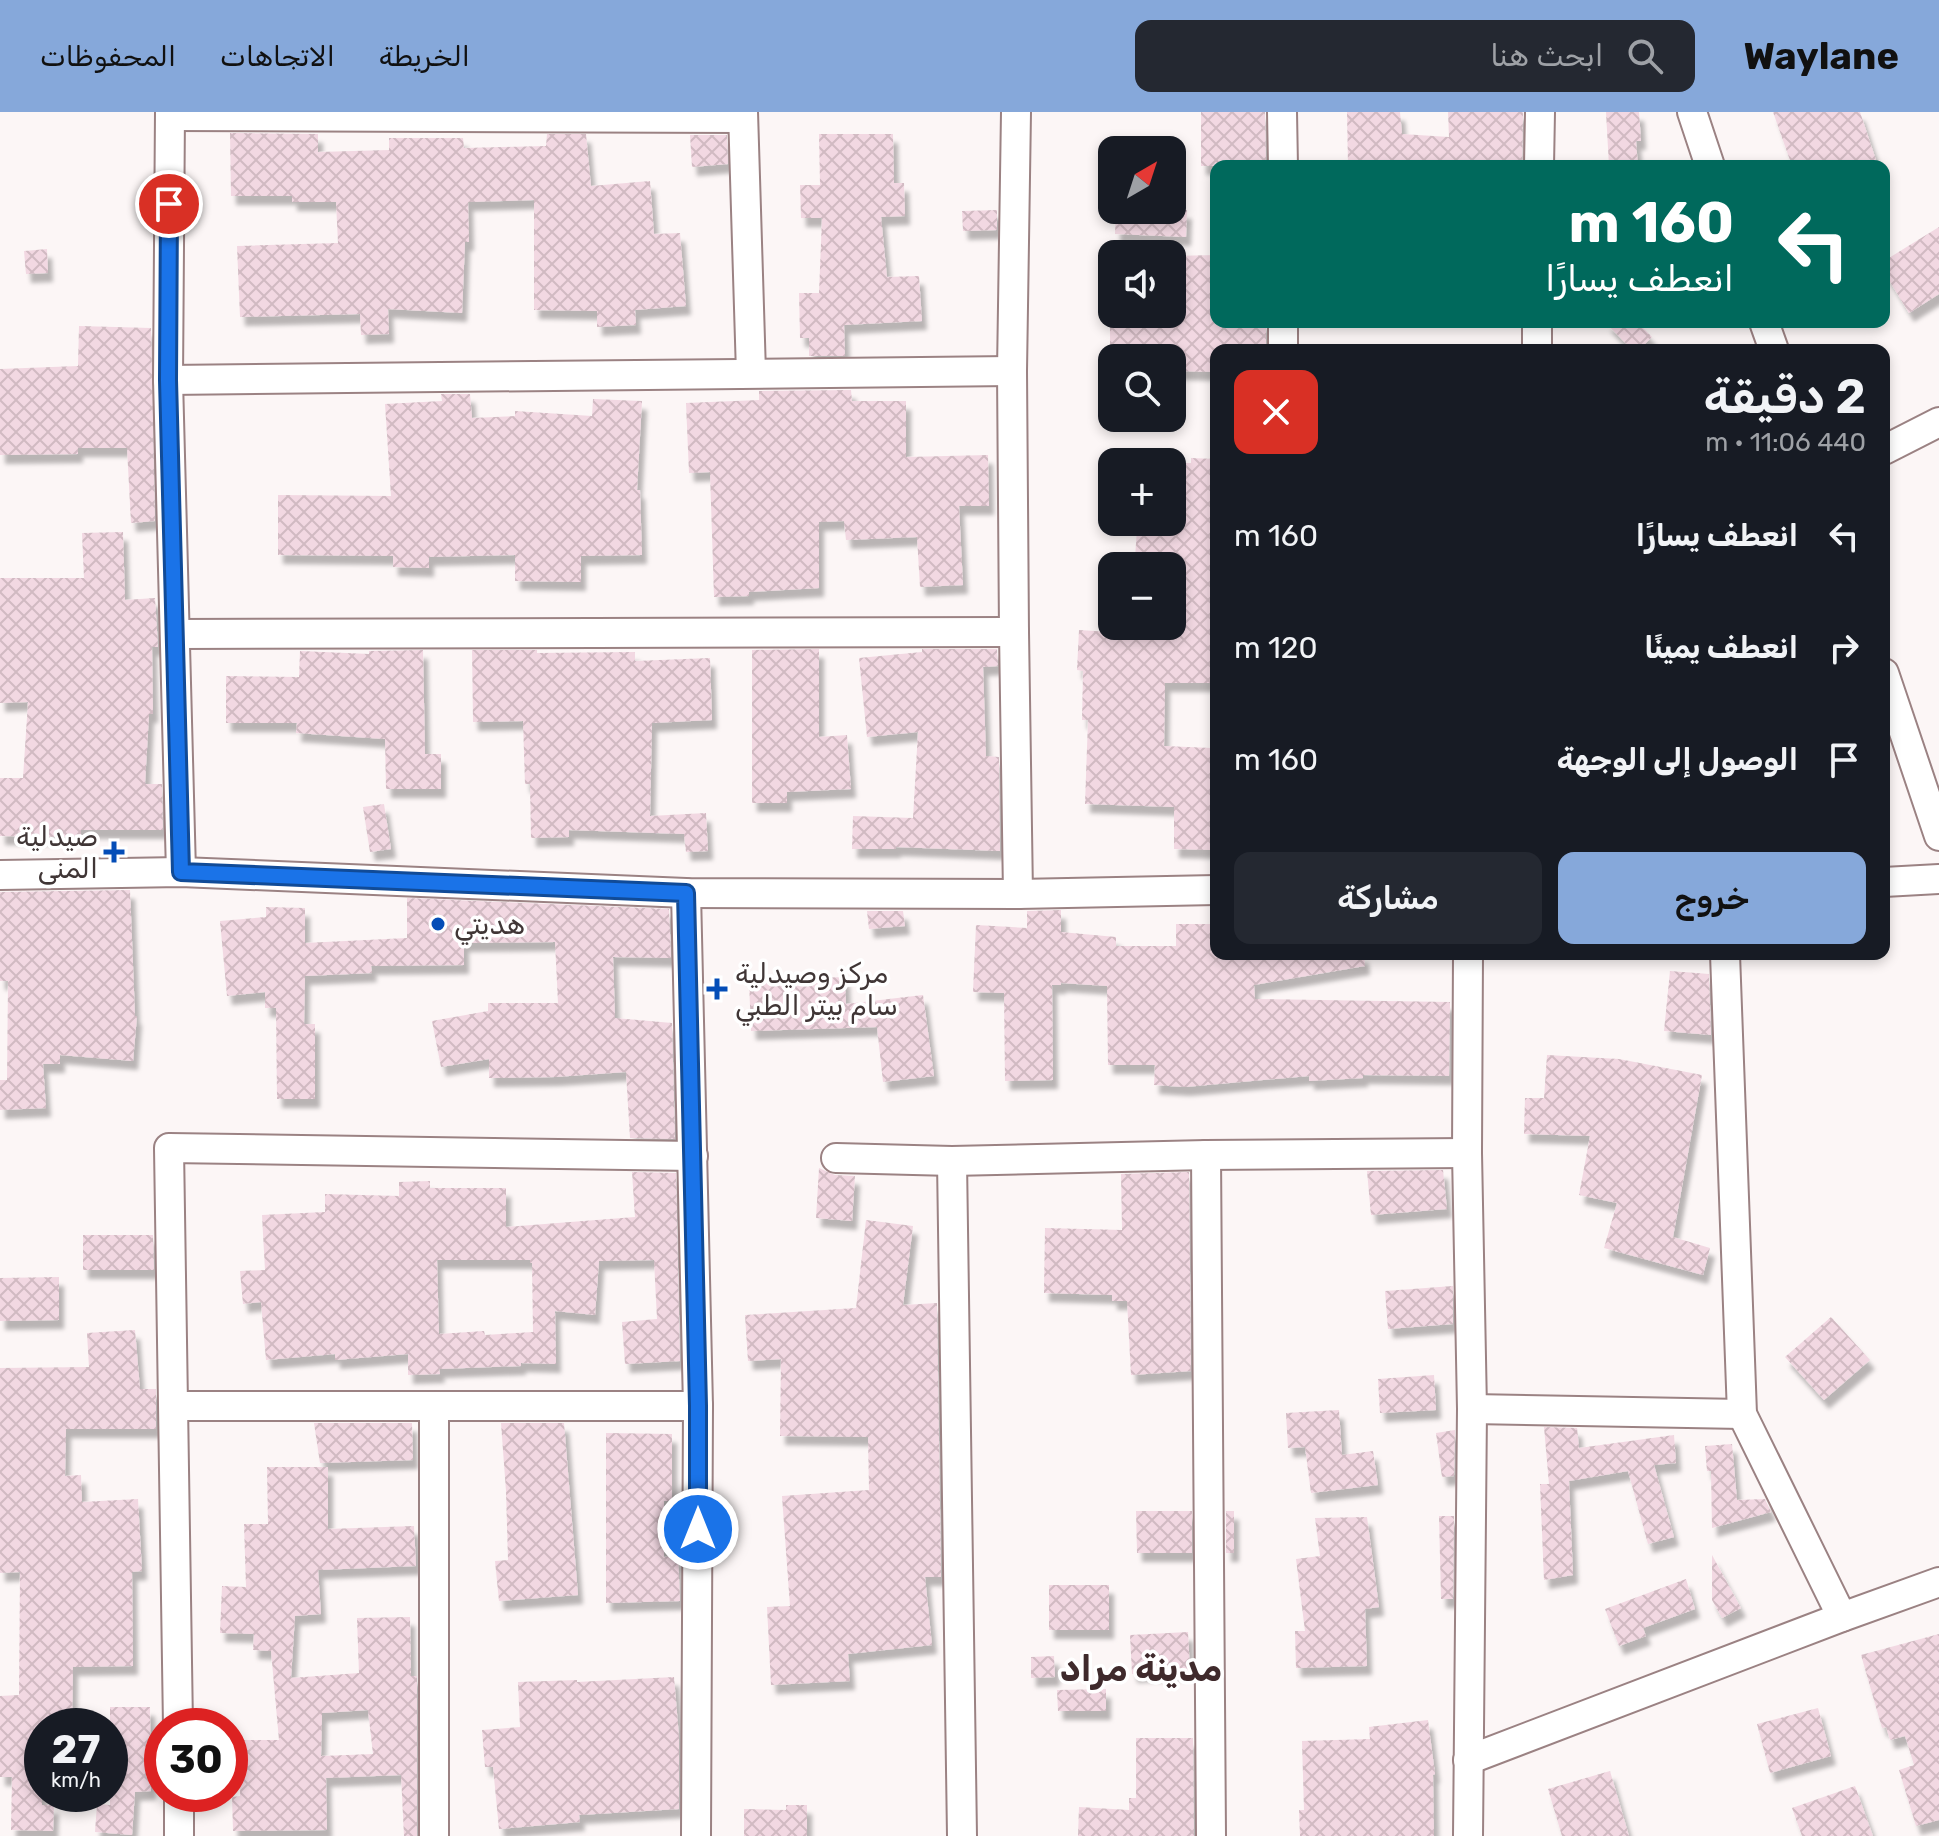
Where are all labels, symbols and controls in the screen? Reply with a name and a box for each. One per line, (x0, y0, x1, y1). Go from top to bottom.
search box (1135, 20, 1695, 92)
text: Waylane (1743, 33, 1899, 79)
icon: search (1623, 34, 1667, 78)
text: ابحث هنا (1490, 38, 1603, 74)
text: المحفوظات (40, 40, 176, 73)
text: الاتجاهات (220, 40, 335, 73)
text: الخريطة (379, 40, 470, 73)
north arrow (1098, 136, 1186, 224)
map controls (1098, 136, 1186, 640)
pin (135, 170, 203, 238)
icon: arrive (147, 182, 191, 226)
text: 160 m (1568, 190, 1734, 256)
icon: left (1762, 192, 1866, 296)
button: sound (1098, 240, 1186, 328)
text: انعطف يسارًا (1545, 257, 1734, 300)
button: search (1098, 344, 1186, 432)
text: 2 دقيقة (1704, 368, 1866, 425)
button: close (1234, 370, 1318, 454)
text: 440 m · 11:06 (1705, 427, 1866, 458)
button: + (1098, 448, 1186, 536)
icon: left (1822, 514, 1866, 558)
text: 160 m (1234, 518, 1318, 554)
text: انعطف يسارًا (1636, 518, 1798, 554)
button: − (1098, 552, 1186, 640)
icon: right (1822, 626, 1866, 670)
text: 120 m (1234, 630, 1318, 666)
text: انعطف يمينًا (1644, 630, 1798, 666)
icon: arrive (1822, 738, 1866, 782)
text: 160 m (1234, 742, 1318, 778)
text: الوصول إلى الوجهة (1557, 742, 1798, 778)
place label: صيدلية المنى (16, 820, 98, 885)
marker: صيدلية المنى (105, 843, 123, 861)
button: مشاركة (1234, 852, 1542, 944)
button: خروج (1558, 852, 1866, 944)
place label: هديتي (454, 908, 525, 946)
marker: هديتي (429, 915, 447, 933)
place label: مركز وصيدلية سام بيتر الطبي (735, 957, 898, 1027)
marker: مركز وصيدلية سام بيتر الطبي (706, 978, 728, 1000)
position arrow (656, 1487, 740, 1571)
district label: مدينة مراد (1060, 1647, 1222, 1690)
speed limit sign: 30 (144, 1708, 248, 1812)
text: 27 (52, 1726, 100, 1773)
text: km/h (51, 1768, 101, 1792)

